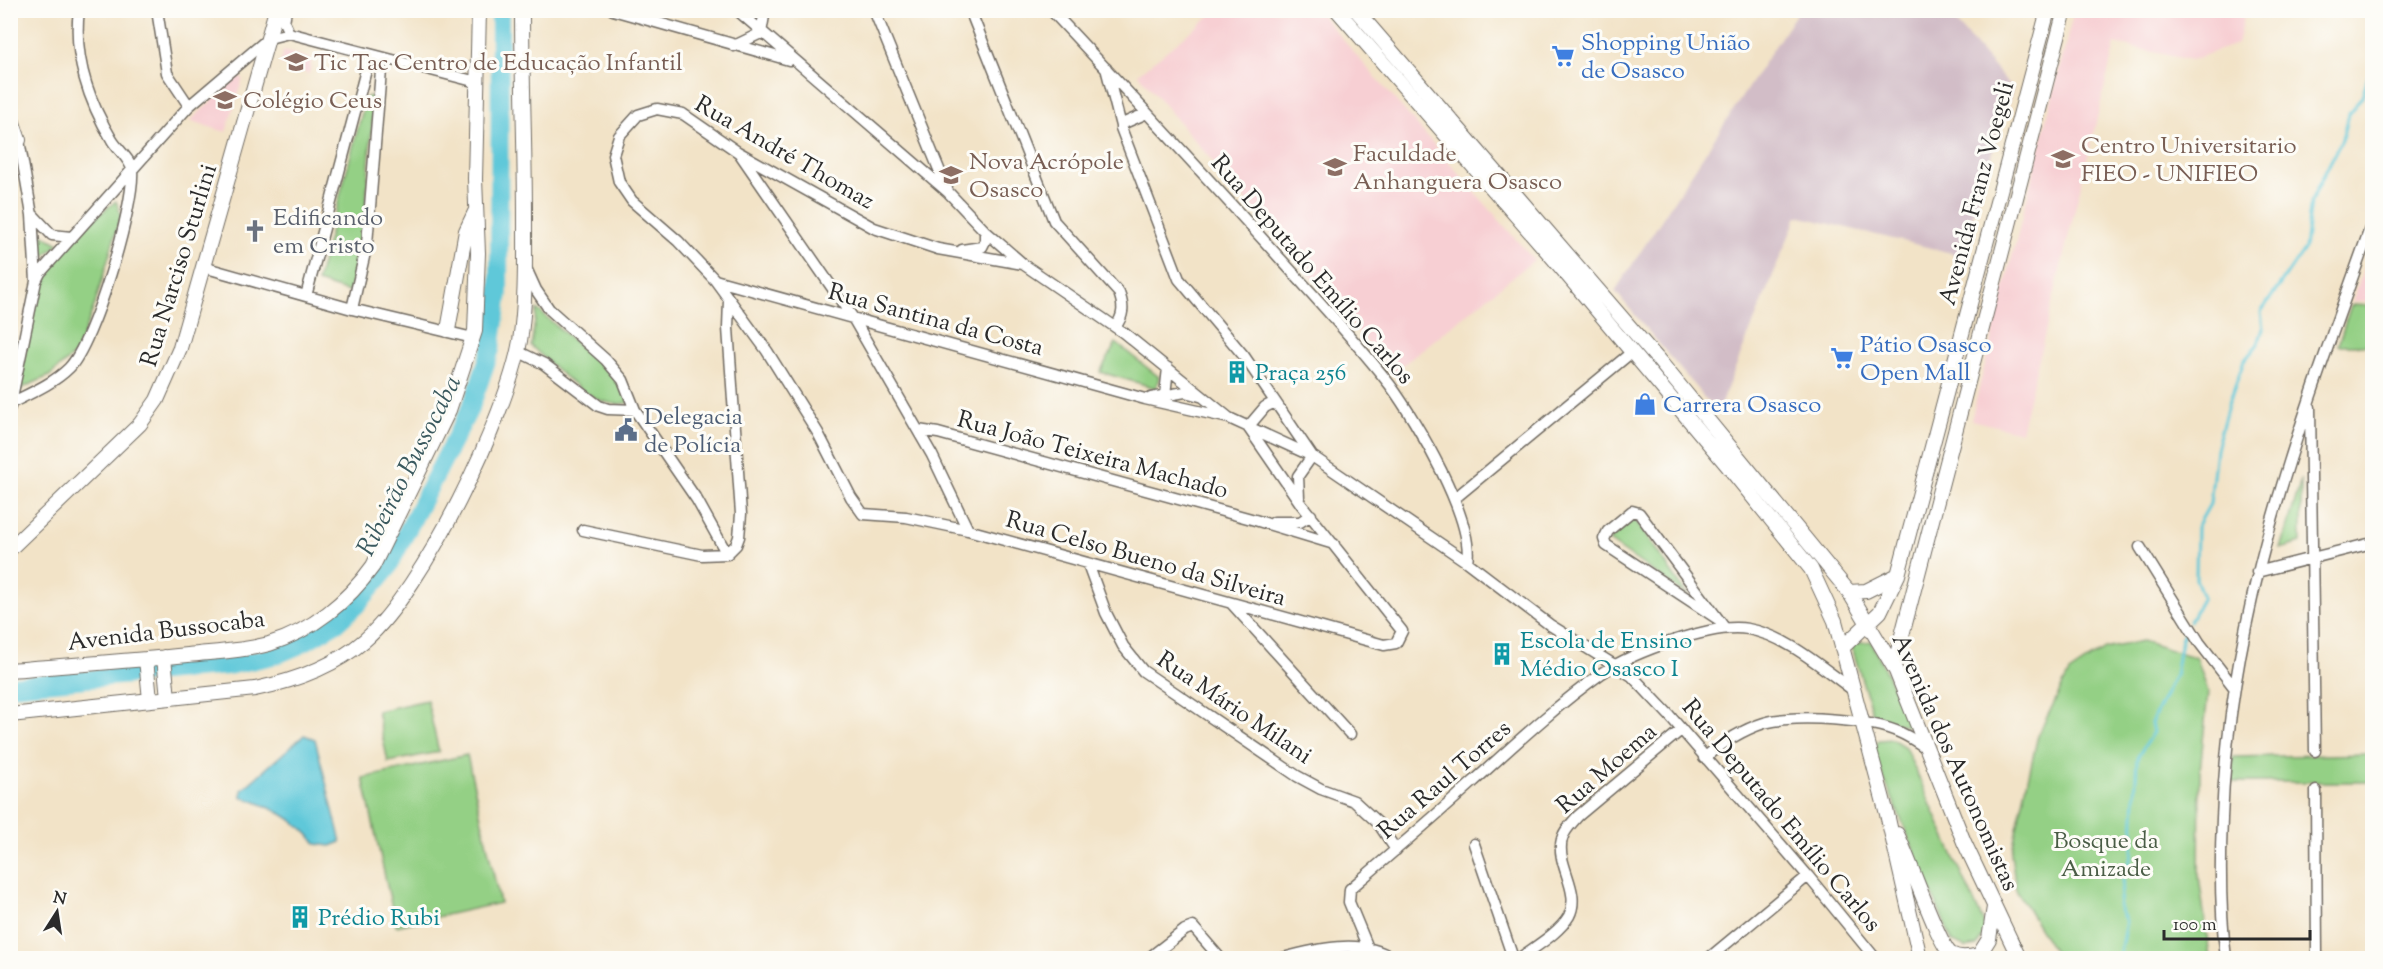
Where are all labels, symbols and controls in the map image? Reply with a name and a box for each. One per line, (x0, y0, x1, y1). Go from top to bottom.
place label: Shopping União de Osasco (1581, 27, 1750, 89)
supermarket icon: Shopping União de Osasco (1550, 43, 1576, 69)
place label: Tic Tac Centro de Educação Infantil (314, 47, 683, 81)
school or university icon: Tic Tac Centro de Educação Infantil (283, 49, 309, 75)
street label: Avenida Franz Voegeli (1932, 78, 2024, 309)
place label: Colégio Ceus (243, 85, 382, 119)
school or university icon: Colégio Ceus (212, 87, 238, 113)
street label: Rua André Thomaz (688, 88, 880, 219)
place label: Centro Universitario FIEO - UNIFIEO (2081, 130, 2297, 192)
place label: Faculdade Anhanguera Osasco (1353, 138, 1562, 200)
place label: Nova Acrópole Osasco (969, 146, 1124, 208)
school or university icon: Centro Universitario FIEO - UNIFIEO (2050, 146, 2076, 172)
street label: Rua Deputado Emílio Carlos (1202, 148, 1421, 393)
school or university icon: Faculdade Anhanguera Osasco (1322, 154, 1348, 180)
street label: Rua Narciso Sturlini (133, 160, 227, 371)
school or university icon: Nova Acrópole Osasco (938, 162, 964, 188)
place label: Edificando em Cristo (273, 202, 383, 264)
church icon: Edificando em Cristo (242, 218, 268, 244)
street label: Rua Santina da Costa (824, 276, 1047, 366)
place label: Pátio Osasco Open Mall (1860, 329, 1992, 391)
supermarket icon: Pátio Osasco Open Mall (1829, 345, 1855, 371)
place label: Praça 256 (1255, 357, 1346, 391)
building icon: Praça 256 (1224, 359, 1250, 385)
water label: Ribeirão Bussocaba (349, 369, 472, 563)
place label: Carrera Osasco (1663, 389, 1821, 423)
shop icon: Carrera Osasco (1632, 391, 1658, 417)
place label: Delegacia de Polícia (644, 401, 743, 463)
street label: Rua João Teixeira Machado (953, 403, 1232, 508)
public building icon: Delegacia de Polícia (613, 417, 639, 443)
street label: Rua Celso Bueno da Silveira (1001, 504, 1290, 616)
street label: Avenida Bussocaba (66, 603, 267, 661)
place label: Escola de Ensino Médio Osasco I (1520, 625, 1692, 687)
street label: Avenida dos Autonomistas (1882, 629, 2026, 897)
building icon: Escola de Ensino Médio Osasco I (1489, 641, 1515, 667)
street label: Rua Mário Milani (1149, 644, 1319, 773)
street label: Rua Deputado Emílio Carlos (1673, 693, 1888, 940)
street label: Rua Raul Torres (1371, 713, 1519, 848)
street label: Rua Moema (1550, 716, 1665, 823)
park label: Bosque da Amizade (2053, 825, 2159, 887)
north arrow (27, 882, 87, 942)
text: N (51, 887, 68, 912)
place label: Prédio Rubi (318, 902, 440, 936)
scale bar (2164, 903, 2310, 941)
building icon: Prédio Rubi (287, 904, 313, 930)
text: 100 m (2173, 913, 2217, 939)

